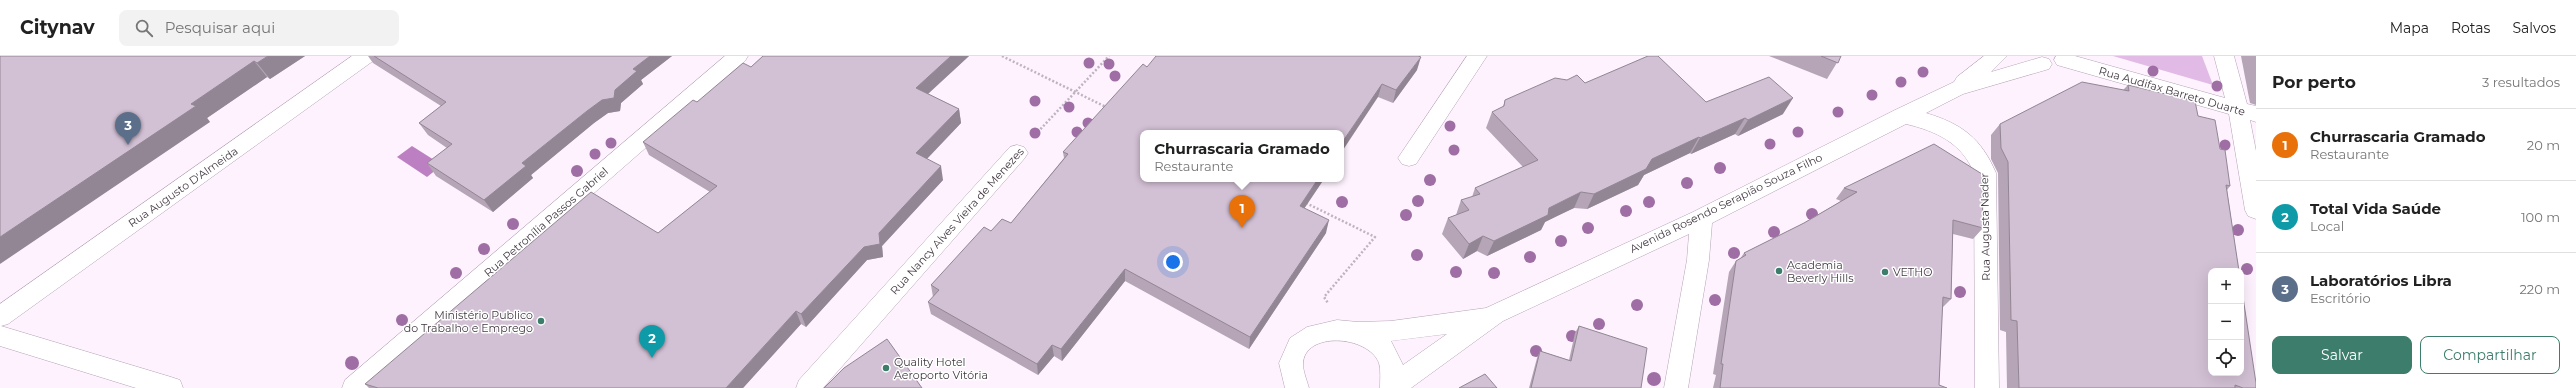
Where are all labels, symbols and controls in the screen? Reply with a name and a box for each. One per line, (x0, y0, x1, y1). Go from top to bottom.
search box (119, 10, 399, 46)
text: Citynav (20, 16, 95, 39)
icon: search (133, 17, 155, 39)
text: Pesquisar aqui (165, 18, 275, 37)
text: Mapa (2390, 19, 2429, 37)
text: Rotas (2451, 19, 2490, 37)
text: Salvos (2512, 19, 2556, 37)
street label: Rua Audifax Barreto Duarte (2097, 63, 2247, 119)
text: Por perto (2272, 72, 2356, 92)
text: 3 resultados (2482, 74, 2560, 90)
pin: 3 (115, 112, 141, 145)
text: Churrascaria Gramado (2310, 127, 2486, 146)
popup (1140, 130, 1344, 182)
text: 1 (2282, 137, 2288, 153)
text: 20 m (2527, 137, 2560, 153)
text: Churrascaria Gramado (1154, 139, 1330, 158)
street label: Rua Augusto D'Almeida (125, 144, 241, 230)
street label: Rua Nancy Alves Vieira de Menezes (887, 144, 1027, 297)
text: Restaurante (2310, 146, 2389, 162)
street label: Avenida Rosendo Serapião Souza Filho (1627, 150, 1825, 256)
text: Restaurante (1154, 158, 1233, 174)
street label: Rua Petronília Passos Gabriel (481, 164, 611, 280)
street label: Rua Augusta Nader (1977, 173, 1993, 281)
pin: 1 (1229, 195, 1255, 228)
text: Total Vida Saúde (2310, 199, 2441, 218)
text: 2 (2281, 209, 2289, 225)
text: 100 m (2521, 209, 2560, 225)
text: Local (2310, 218, 2344, 234)
your location (1163, 252, 1183, 272)
place label: Academia Beverly Hills (1787, 258, 1854, 285)
place label: VETHO (1893, 265, 1932, 279)
marker: Academia Beverly Hills (1774, 266, 1784, 276)
marker: VETHO (1880, 267, 1890, 277)
map controls (2208, 268, 2244, 376)
button: + (2208, 268, 2244, 304)
text: Laboratórios Libra (2310, 271, 2452, 290)
text: 3 (2281, 281, 2289, 297)
text: 220 m (2519, 281, 2560, 297)
text: Escritório (2310, 290, 2371, 306)
button: − (2208, 304, 2244, 340)
place label: Ministério Publico do Trabalho e Emprego (404, 308, 533, 335)
marker: Ministério Publico do Trabalho e Emprego (536, 316, 546, 326)
pin: 2 (639, 325, 665, 358)
button: Salvar (2272, 336, 2412, 374)
button: Compartilhar (2420, 336, 2560, 374)
button: locate (2208, 340, 2244, 376)
place label: Quality Hotel Aeroporto Vitória (894, 355, 988, 382)
marker: Quality Hotel Aeroporto Vitória (881, 363, 891, 373)

